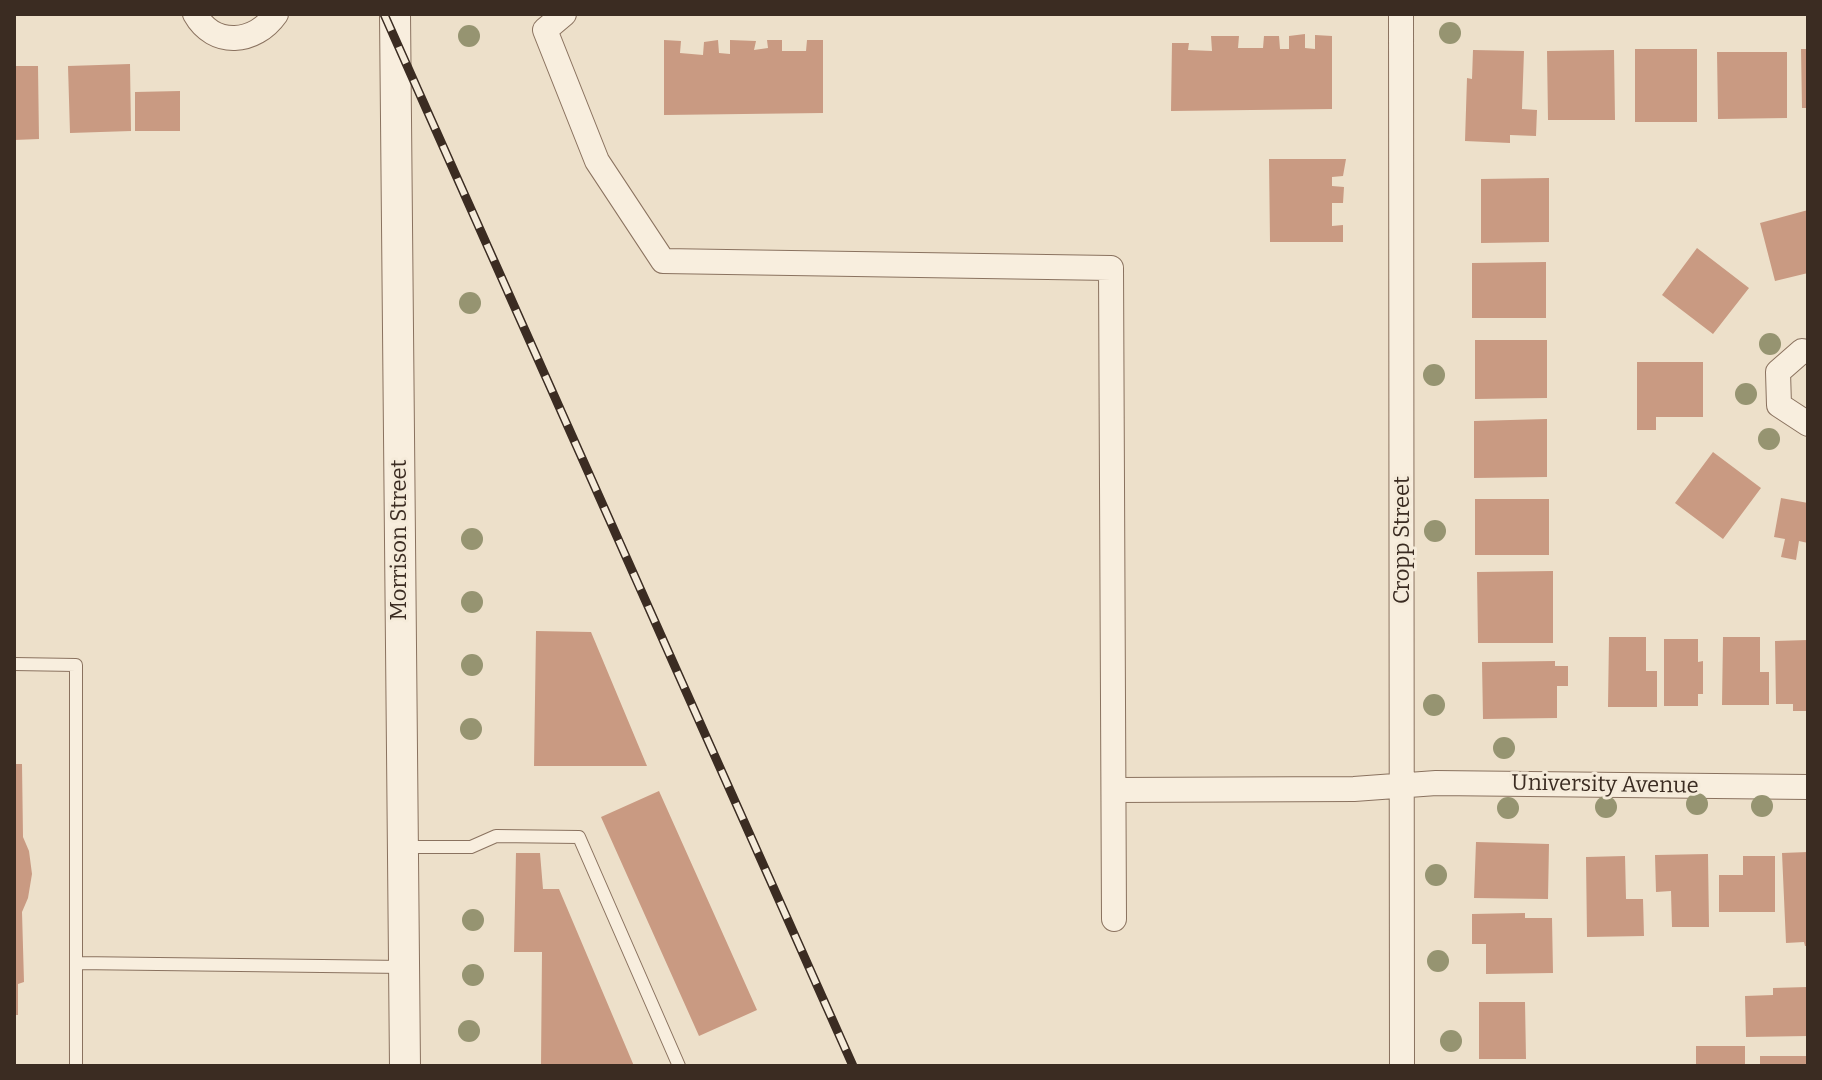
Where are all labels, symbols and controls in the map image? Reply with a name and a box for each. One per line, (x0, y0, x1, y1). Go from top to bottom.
street label: Morrison Street (387, 460, 413, 620)
street label: Cropp Street (1390, 476, 1416, 604)
street label: University Avenue (1511, 770, 1699, 800)

